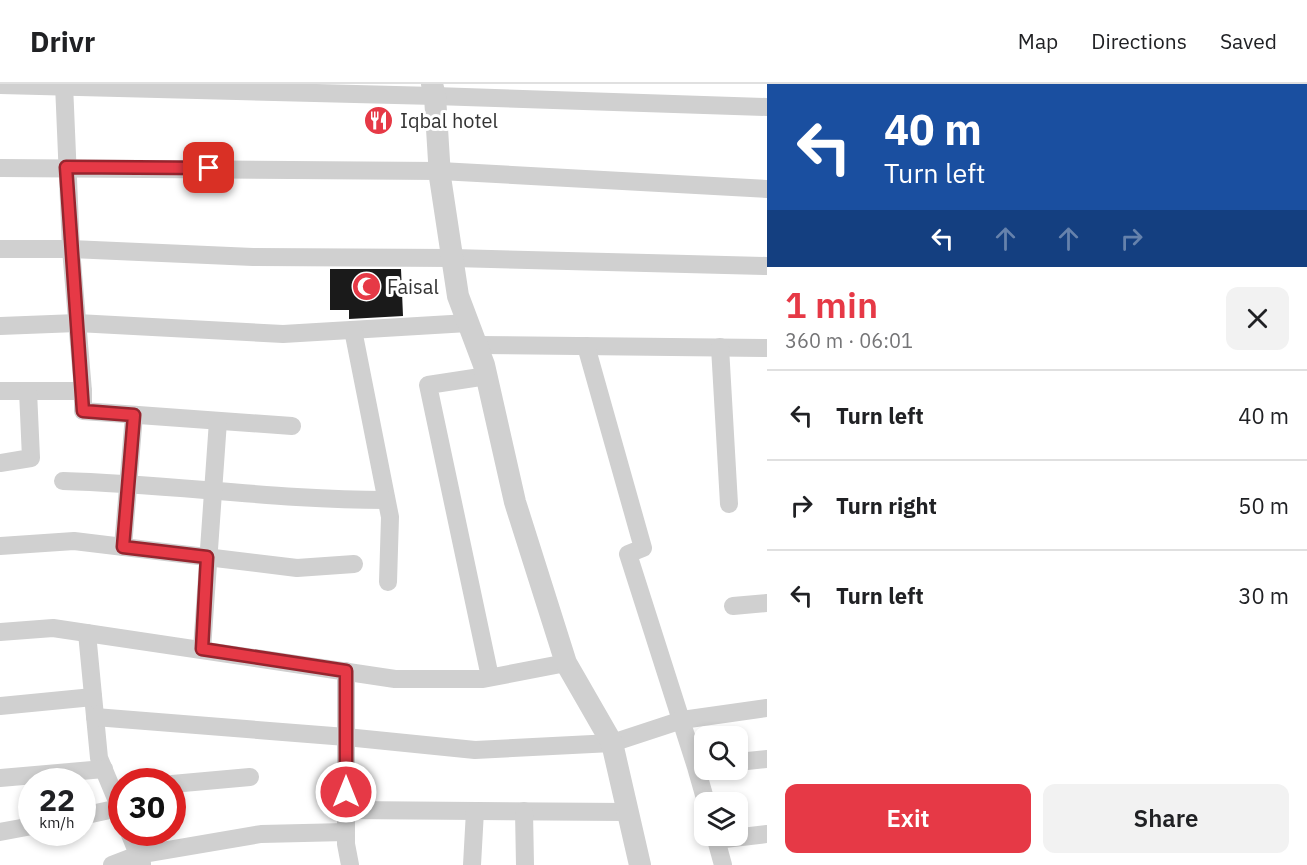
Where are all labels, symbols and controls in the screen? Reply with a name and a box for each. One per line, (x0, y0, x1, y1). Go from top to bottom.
text: Drivr (30, 23, 95, 60)
text: Map (1018, 27, 1058, 55)
text: Directions (1091, 27, 1187, 55)
text: Saved (1220, 27, 1277, 55)
text: 40 m (884, 102, 982, 157)
restaurant icon: Iqbal hotel (363, 105, 395, 137)
place label: Iqbal hotel (400, 107, 498, 134)
icon: left (785, 108, 863, 186)
pin (183, 142, 234, 193)
icon: arrive (192, 151, 225, 184)
text: Turn left (884, 155, 985, 190)
icon: left (926, 222, 959, 255)
icon: ahead (989, 222, 1022, 255)
icon: ahead (1052, 222, 1085, 255)
icon: right (1115, 222, 1148, 255)
mosque icon: Faisal (350, 271, 382, 303)
place label: Faisal (387, 273, 439, 300)
text: 1 min (785, 281, 878, 328)
button: close (1226, 287, 1289, 350)
text: 360 m · 06:01 (785, 327, 913, 354)
icon: left (785, 399, 818, 432)
text: Turn left (836, 401, 924, 430)
text: 40 m (1238, 401, 1289, 430)
icon: right (785, 489, 818, 522)
text: Turn right (836, 491, 937, 520)
text: 50 m (1238, 491, 1289, 520)
icon: left (785, 579, 818, 612)
text: Turn left (836, 581, 924, 610)
text: 30 m (1238, 581, 1289, 610)
map controls (694, 726, 748, 846)
button: search (694, 726, 748, 780)
position arrow (314, 760, 378, 824)
speed limit sign: 30 (108, 768, 186, 846)
text: 22 (39, 780, 75, 819)
button: Exit (785, 784, 1031, 853)
button: Share (1043, 784, 1289, 853)
button: layers (694, 792, 748, 846)
text: km/h (39, 813, 75, 832)

